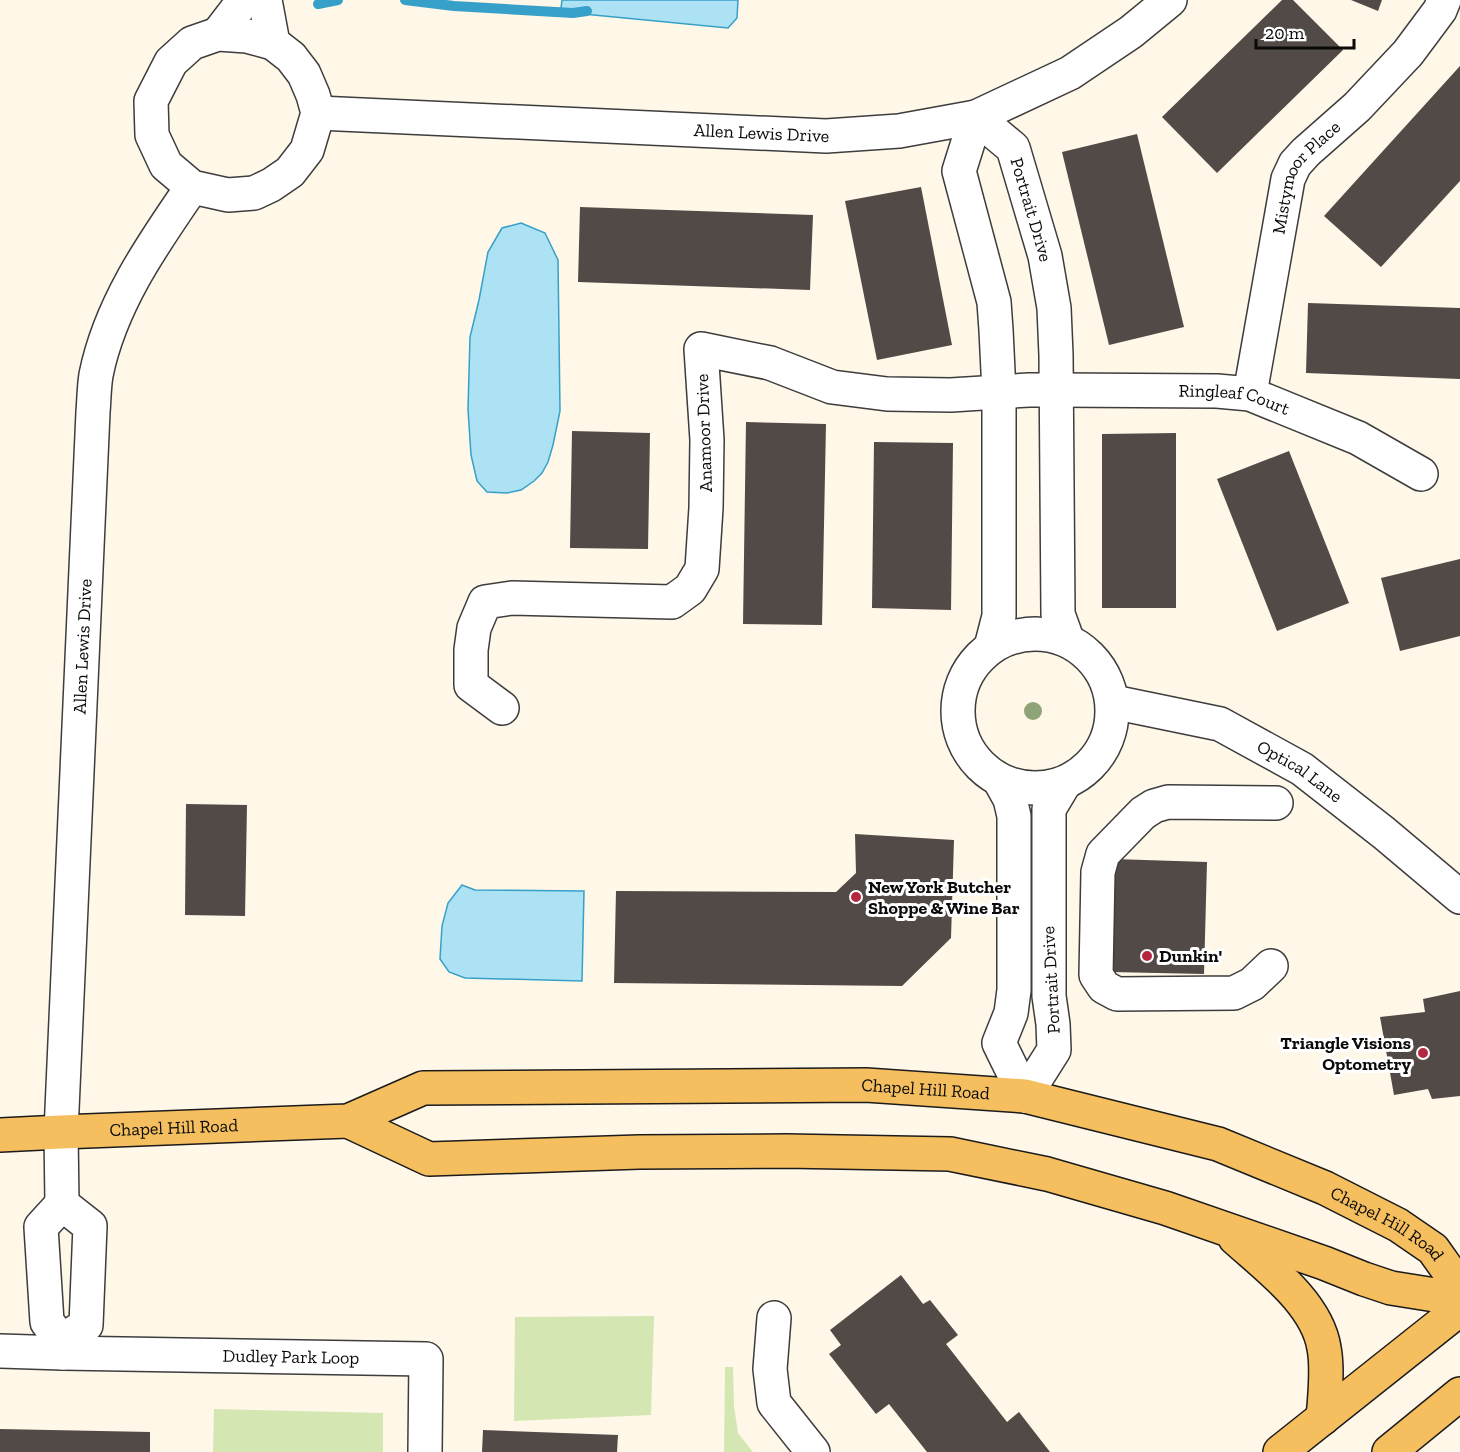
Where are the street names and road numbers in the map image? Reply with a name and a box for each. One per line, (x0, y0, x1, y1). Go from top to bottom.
street label: Mistymoor Place (1267, 116, 1345, 236)
street label: Allen Lewis Drive (693, 119, 830, 147)
street label: Portrait Drive (1005, 155, 1057, 263)
street label: Anamoor Drive (691, 373, 717, 493)
street label: Ringleaf Court (1178, 380, 1293, 420)
street label: Allen Lewis Drive (69, 578, 97, 715)
street label: Optical Lane (1253, 735, 1347, 807)
street label: Portrait Drive (1037, 926, 1065, 1034)
street label: Chapel Hill Road (861, 1074, 991, 1105)
street label: Chapel Hill Road (109, 1114, 239, 1141)
street label: Chapel Hill Road (1327, 1182, 1449, 1265)
street label: Dudley Park Loop (223, 1345, 360, 1369)

